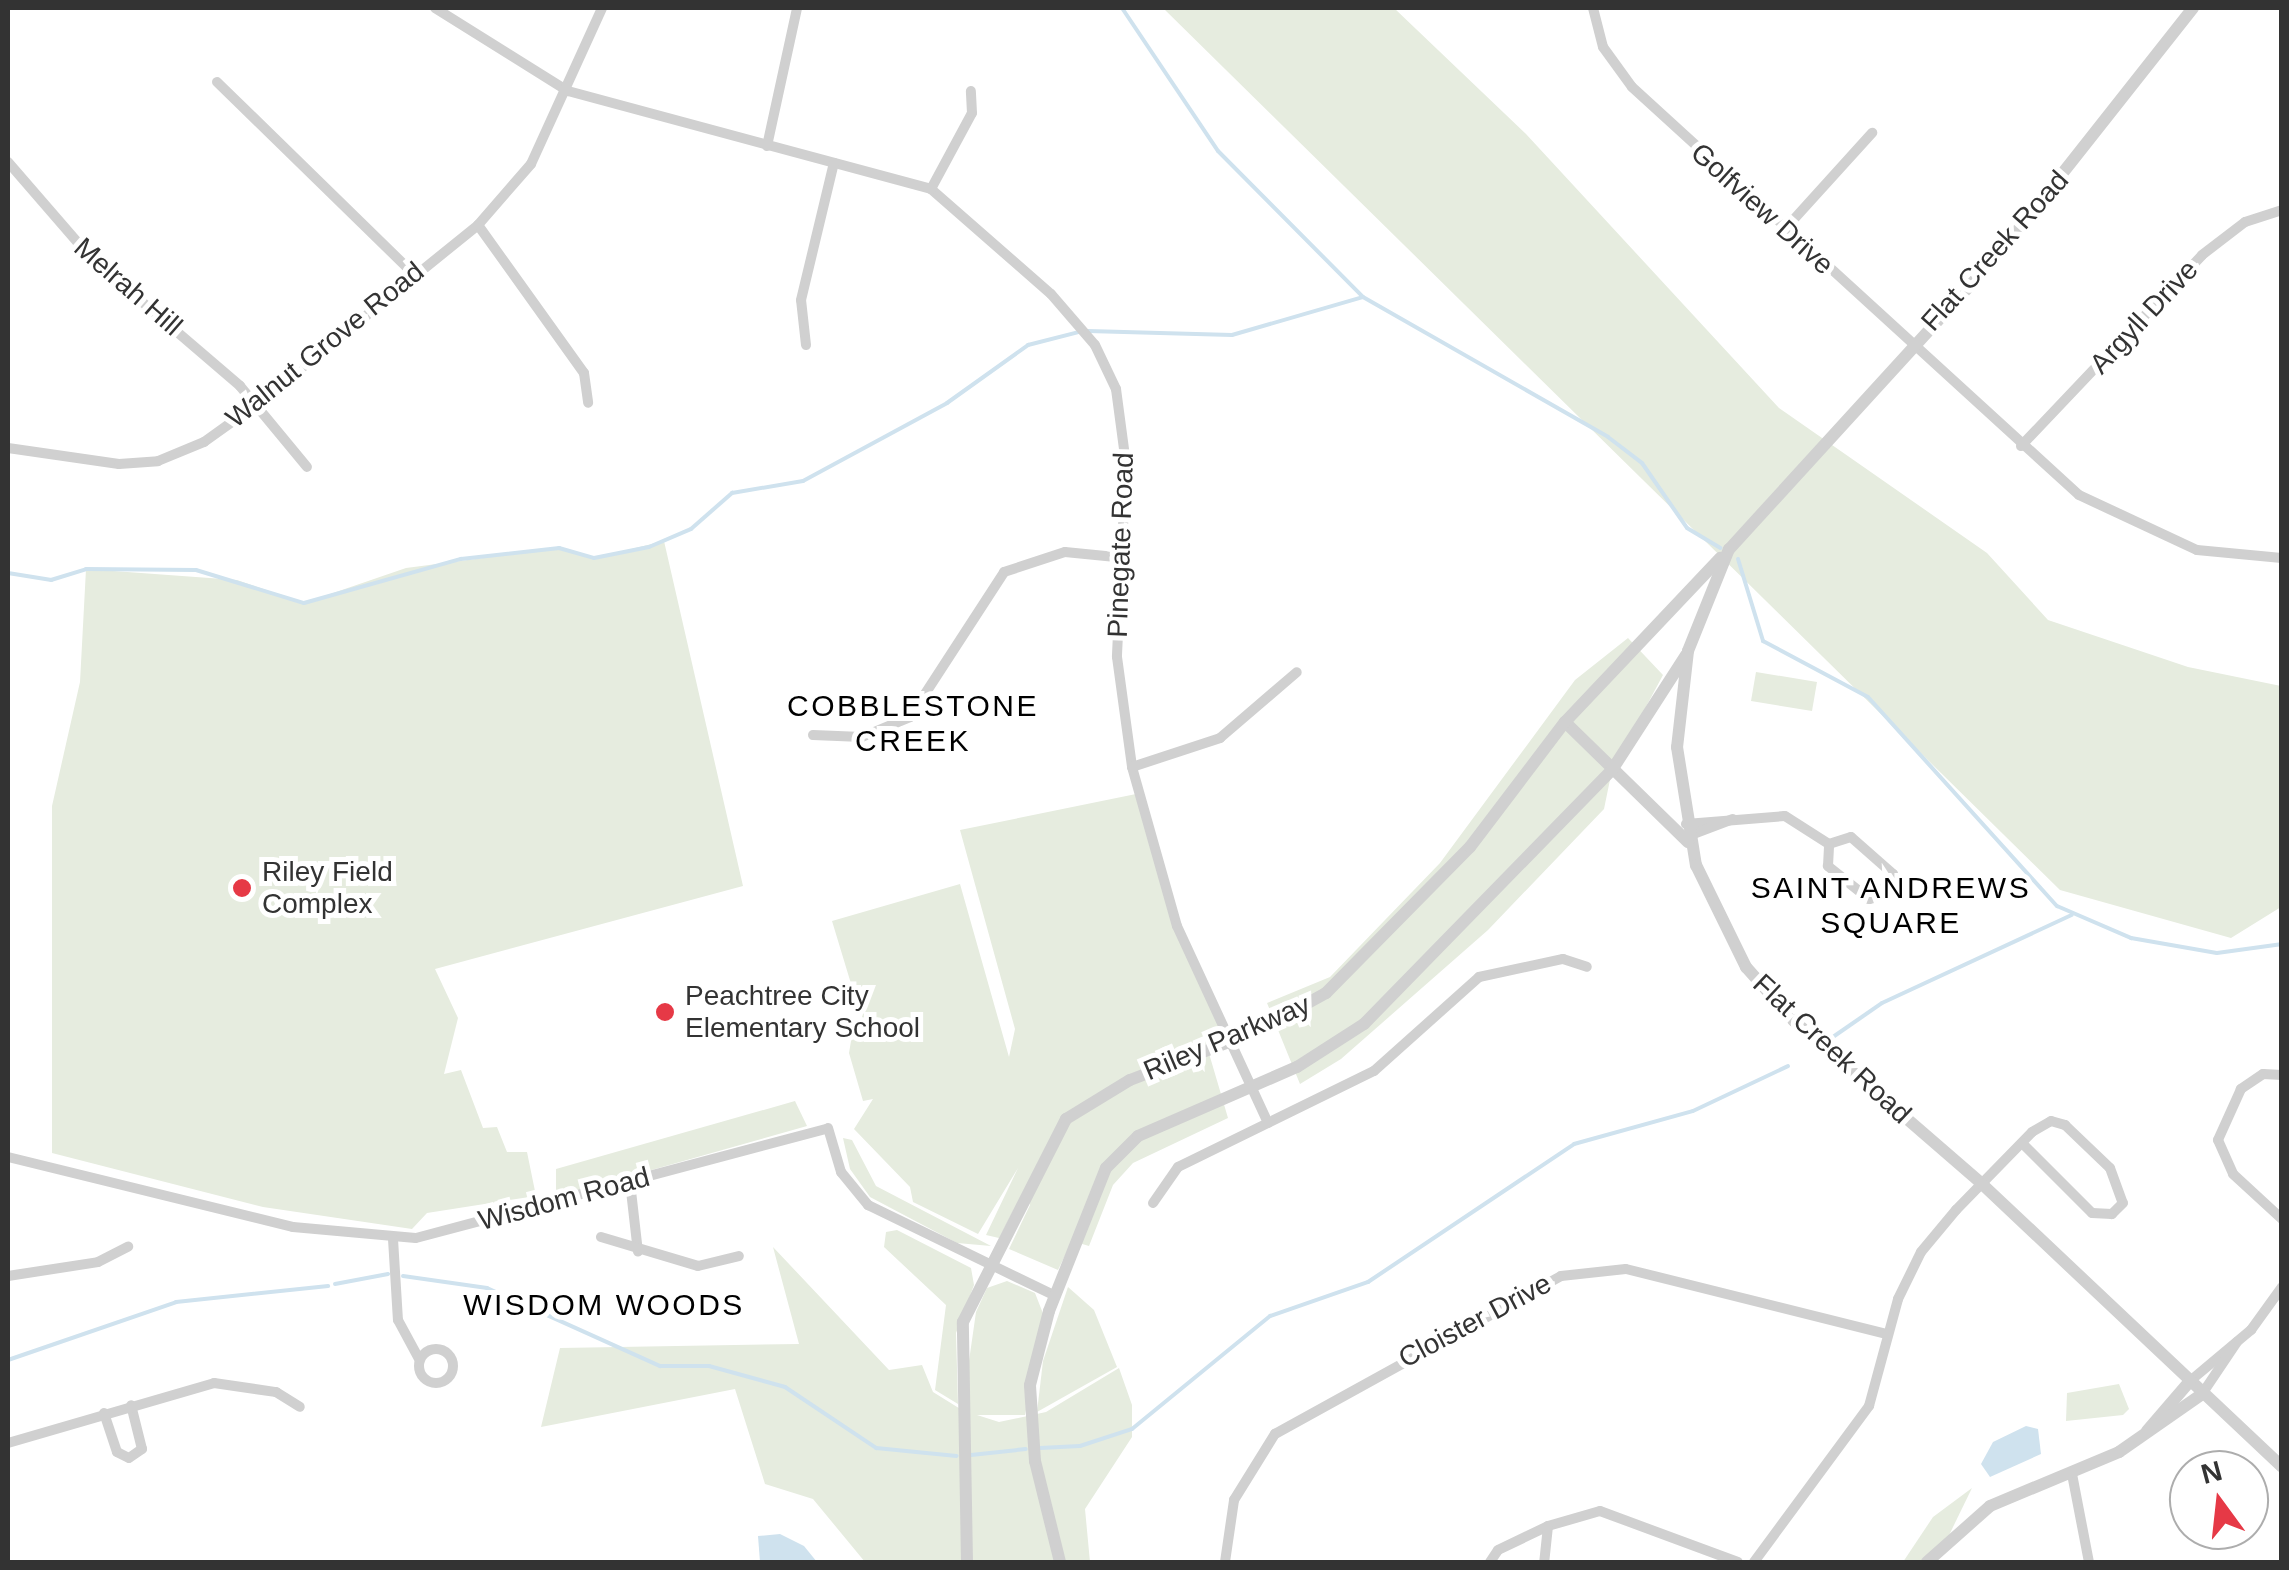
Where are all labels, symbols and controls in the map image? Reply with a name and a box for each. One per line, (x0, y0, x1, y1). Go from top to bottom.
street label: Golfview Drive (1684, 136, 1840, 282)
street label: Flat Creek Road (1914, 164, 2076, 338)
street label: Melrah Hill (67, 231, 189, 343)
street label: Argyll Drive (2083, 253, 2205, 381)
street label: Walnut Grove Road (219, 255, 431, 435)
street label: Pinegate Road (1101, 452, 1141, 638)
district label: COBBLESTONE CREEK (787, 688, 1039, 758)
place label: Riley Field Complex (262, 855, 393, 921)
district label: SAINT ANDREWS SQUARE (1750, 870, 2032, 940)
marker: Riley Field Complex (231, 877, 253, 899)
street label: Flat Creek Road (1746, 967, 1918, 1131)
place label: Peachtree City Elementary School (685, 979, 920, 1045)
street label: Riley Parkway (1139, 988, 1315, 1088)
marker: Peachtree City Elementary School (654, 1001, 676, 1023)
street label: Wisdom Road (475, 1160, 653, 1238)
street label: Cloister Drive (1393, 1267, 1557, 1375)
district label: WISDOM WOODS (463, 1287, 745, 1323)
north arrow (2169, 1450, 2269, 1550)
text: N (2198, 1455, 2225, 1490)

